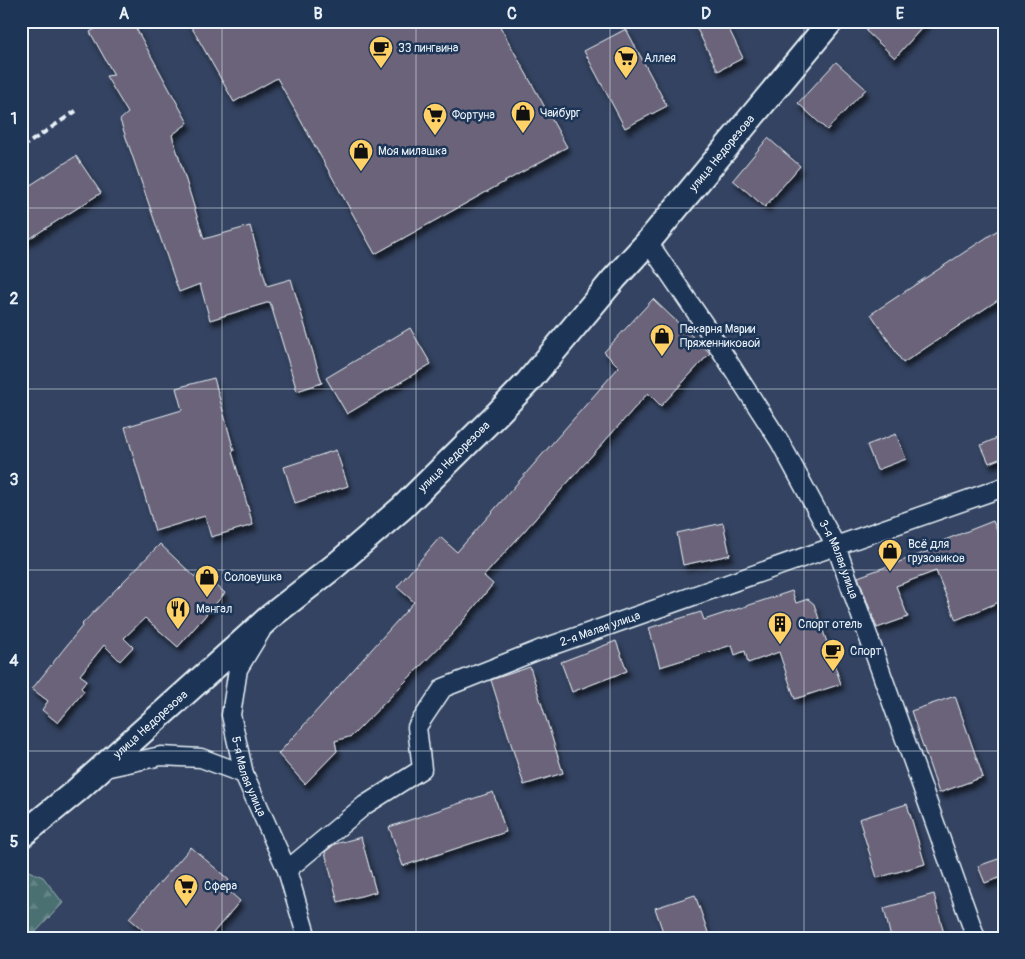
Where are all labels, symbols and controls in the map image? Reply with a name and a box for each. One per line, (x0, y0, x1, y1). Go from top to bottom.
text: A (119, 4, 130, 24)
text: B (313, 4, 323, 24)
text: C (507, 4, 517, 24)
text: D (701, 4, 711, 24)
text: E (896, 4, 905, 24)
cafe icon: 33 пингвина (368, 35, 394, 69)
place label: 33 пингвина (398, 41, 459, 56)
supermarket icon: Аллея (613, 45, 639, 79)
place label: Аллея (644, 51, 676, 66)
shop icon: Чайбург (510, 100, 536, 134)
supermarket icon: Фортуна (422, 102, 448, 136)
place label: Чайбург (540, 106, 580, 121)
place label: Фортуна (452, 108, 495, 123)
text: 1 (11, 109, 17, 129)
street label: улица Недорезова (685, 112, 758, 196)
shop icon: Моя милашка (348, 138, 374, 172)
place label: Моя милашка (378, 144, 447, 159)
text: 2 (10, 289, 19, 309)
place label: Пекарня Марии Пряженниковой (680, 322, 760, 351)
shop icon: Пекарня Марии Пряженниковой (649, 323, 675, 357)
street label: улица Недорезова (415, 418, 494, 496)
text: 3 (10, 470, 19, 490)
street label: 3-я Малая улица (815, 517, 861, 601)
place label: Всё для грузовиков (908, 537, 965, 566)
shop icon: Всё для грузовиков (877, 538, 903, 572)
shop icon: Соловушка (194, 564, 220, 598)
place label: Соловушка (224, 570, 282, 585)
restaurant icon: Мангал (165, 596, 191, 630)
place label: Мангал (196, 602, 232, 617)
street label: 2-я Малая улица (558, 608, 643, 650)
building icon: Спорт отель (767, 611, 793, 645)
place label: Спорт отель (798, 617, 862, 632)
cafe icon: Спорт (820, 638, 846, 672)
place label: Спорт (850, 644, 882, 659)
text: 4 (9, 651, 19, 671)
street label: улица Недорезова (110, 687, 191, 763)
street label: 5-я Малая улица (228, 735, 269, 819)
text: 5 (10, 832, 19, 852)
supermarket icon: Сфера (173, 873, 199, 907)
place label: Сфера (204, 879, 237, 894)

